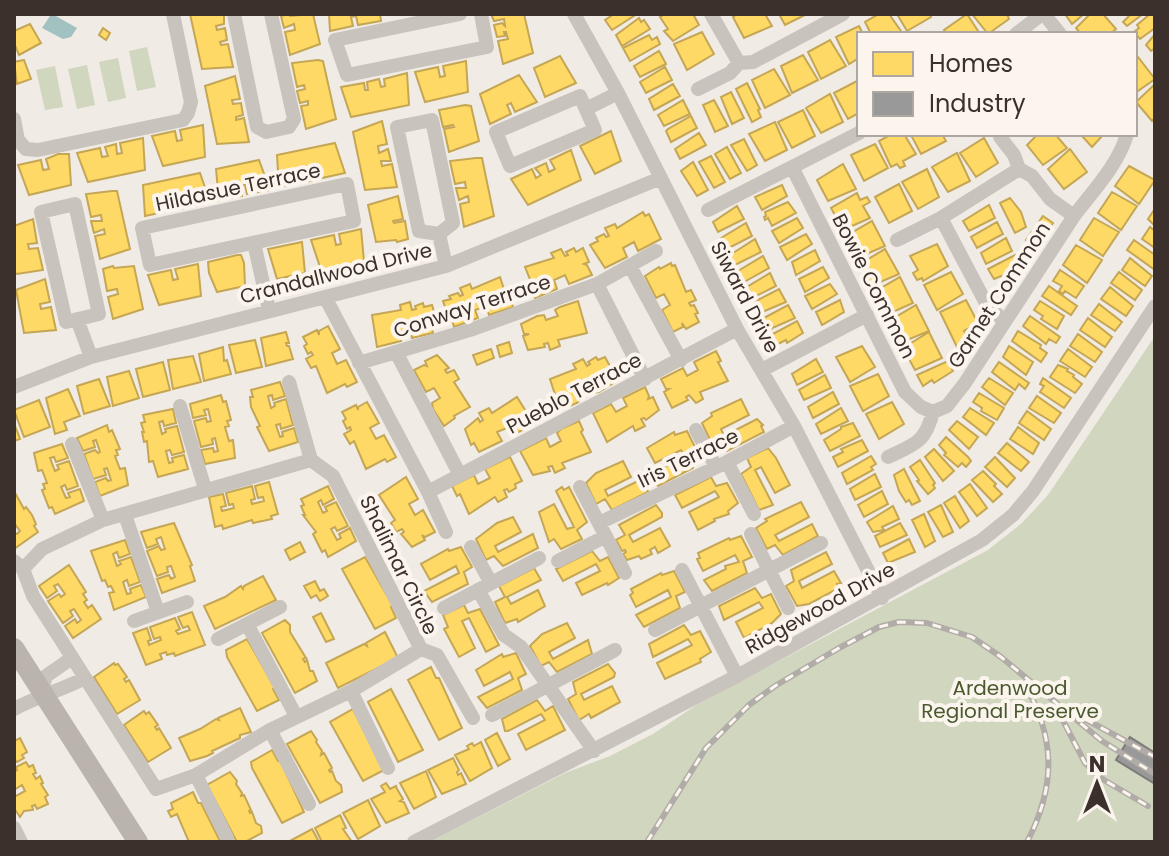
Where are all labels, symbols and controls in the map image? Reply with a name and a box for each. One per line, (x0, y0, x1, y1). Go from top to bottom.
legend (857, 32, 1137, 136)
text: Homes (929, 47, 1013, 80)
text: Industry (929, 87, 1026, 120)
street label: Hildasue Terrace (153, 156, 323, 218)
street label: Bowie Common (825, 209, 923, 363)
street label: Garnet Common (941, 216, 1057, 374)
street label: Crandallwood Drive (237, 236, 435, 310)
street label: Siward Drive (704, 236, 786, 358)
street label: Conway Terrace (390, 267, 554, 345)
street label: Pueblo Terrace (501, 346, 647, 440)
street label: Iris Terrace (633, 421, 743, 495)
street label: Shalimar Circle (353, 491, 445, 639)
street label: Ridgewood Drive (740, 555, 900, 661)
park label: Ardenwood Regional Preserve (921, 674, 1099, 725)
north arrow (1057, 744, 1137, 824)
text: N (1089, 749, 1105, 780)

